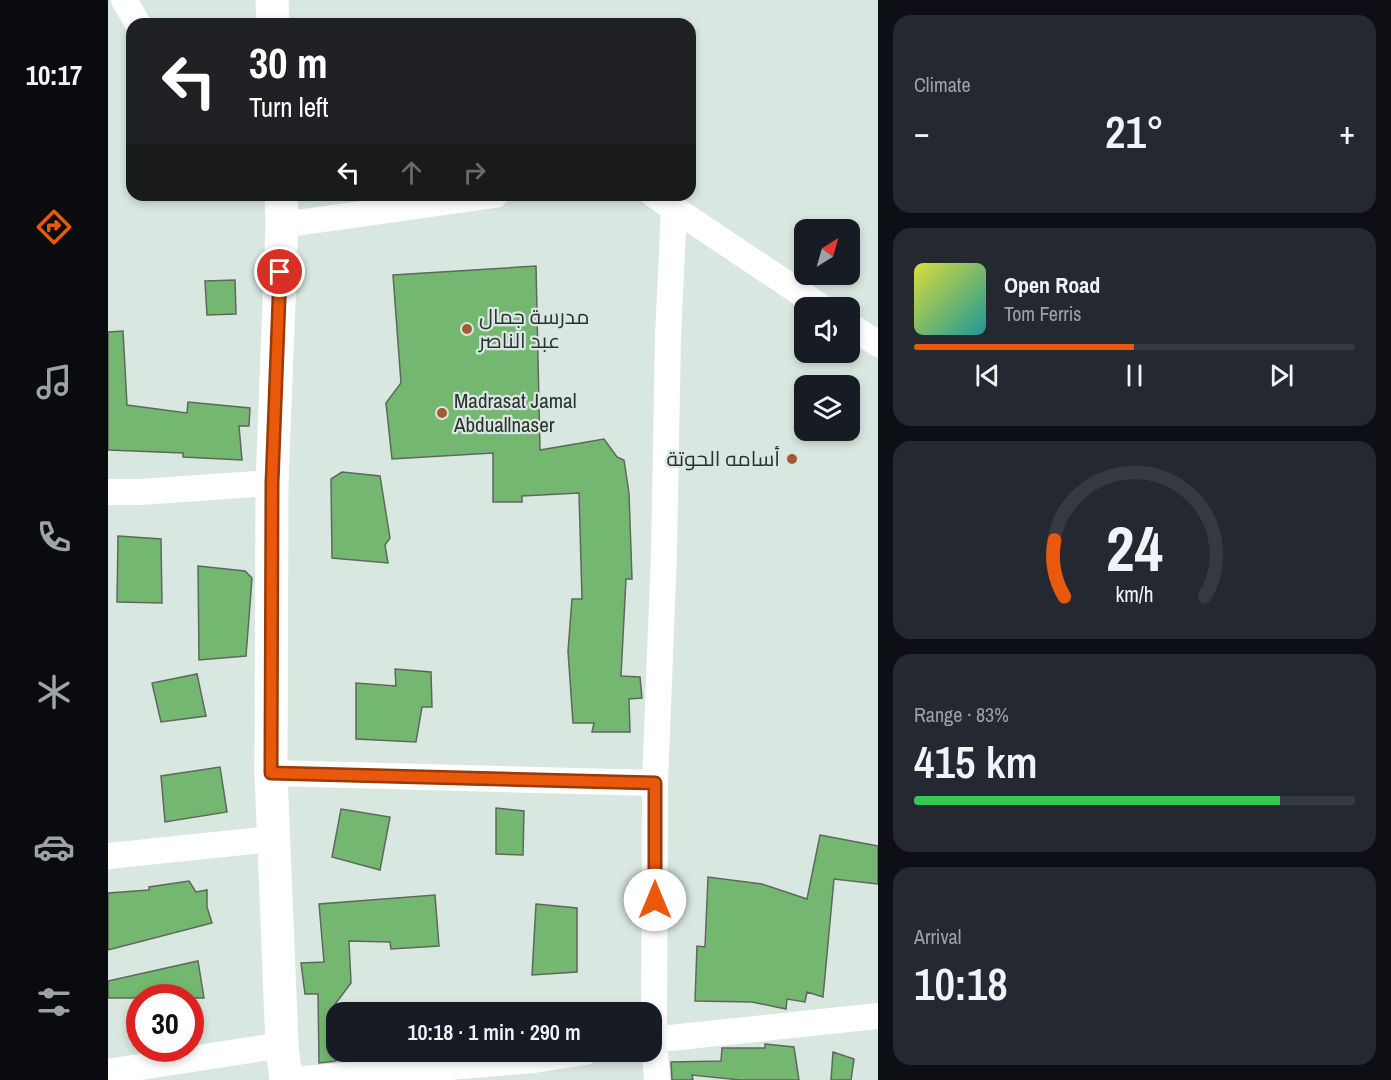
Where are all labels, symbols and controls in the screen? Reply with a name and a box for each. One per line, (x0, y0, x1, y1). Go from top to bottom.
text: 30 m (249, 35, 328, 91)
icon: left (150, 42, 228, 120)
text: 10:17 (26, 57, 82, 93)
text: Climate (914, 71, 971, 98)
text: Turn left (249, 89, 328, 125)
text: 21° (1105, 101, 1164, 162)
text: − (914, 110, 930, 154)
text: + (1339, 110, 1355, 154)
icon: left (332, 156, 365, 189)
icon: ahead (395, 156, 428, 189)
icon: right (458, 156, 491, 189)
icon: directions (33, 206, 75, 248)
north arrow (794, 219, 860, 285)
map controls (794, 219, 860, 441)
pin (254, 246, 305, 297)
icon: arrive (263, 255, 296, 288)
text: Open Road (1004, 270, 1100, 300)
button: sound (794, 297, 860, 363)
text: Tom Ferris (1004, 300, 1082, 327)
place label: مدرسة جمال عبد الناصر (478, 302, 590, 355)
marker: مدرسة جمال عبد الناصر (460, 322, 474, 336)
icon: previous (971, 359, 1004, 392)
icon: pause (1118, 359, 1151, 392)
icon: next (1265, 359, 1298, 392)
icon: music (33, 361, 75, 403)
button: layers (794, 375, 860, 441)
place label: Madrasat Jamal Abduallnaser (453, 386, 577, 439)
marker: Madrasat Jamal Abduallnaser (435, 406, 449, 420)
place label: أسامه الحوتة (666, 444, 780, 473)
marker: أسامه الحوتة (785, 452, 799, 466)
text: 24 (1106, 506, 1163, 590)
icon: phone (33, 516, 75, 558)
text: km/h (1115, 580, 1154, 609)
icon: climate (33, 671, 75, 713)
text: Range · 83% (914, 701, 1009, 728)
text: 415 km (914, 731, 1038, 792)
icon: car (33, 826, 75, 868)
position arrow (623, 868, 687, 932)
text: Arrival (914, 923, 961, 950)
text: 10:18 (914, 953, 1008, 1014)
icon: filters (33, 981, 75, 1023)
speed limit sign: 30 (126, 984, 204, 1062)
text: 10:18 · 1 min · 290 m (407, 1017, 581, 1047)

